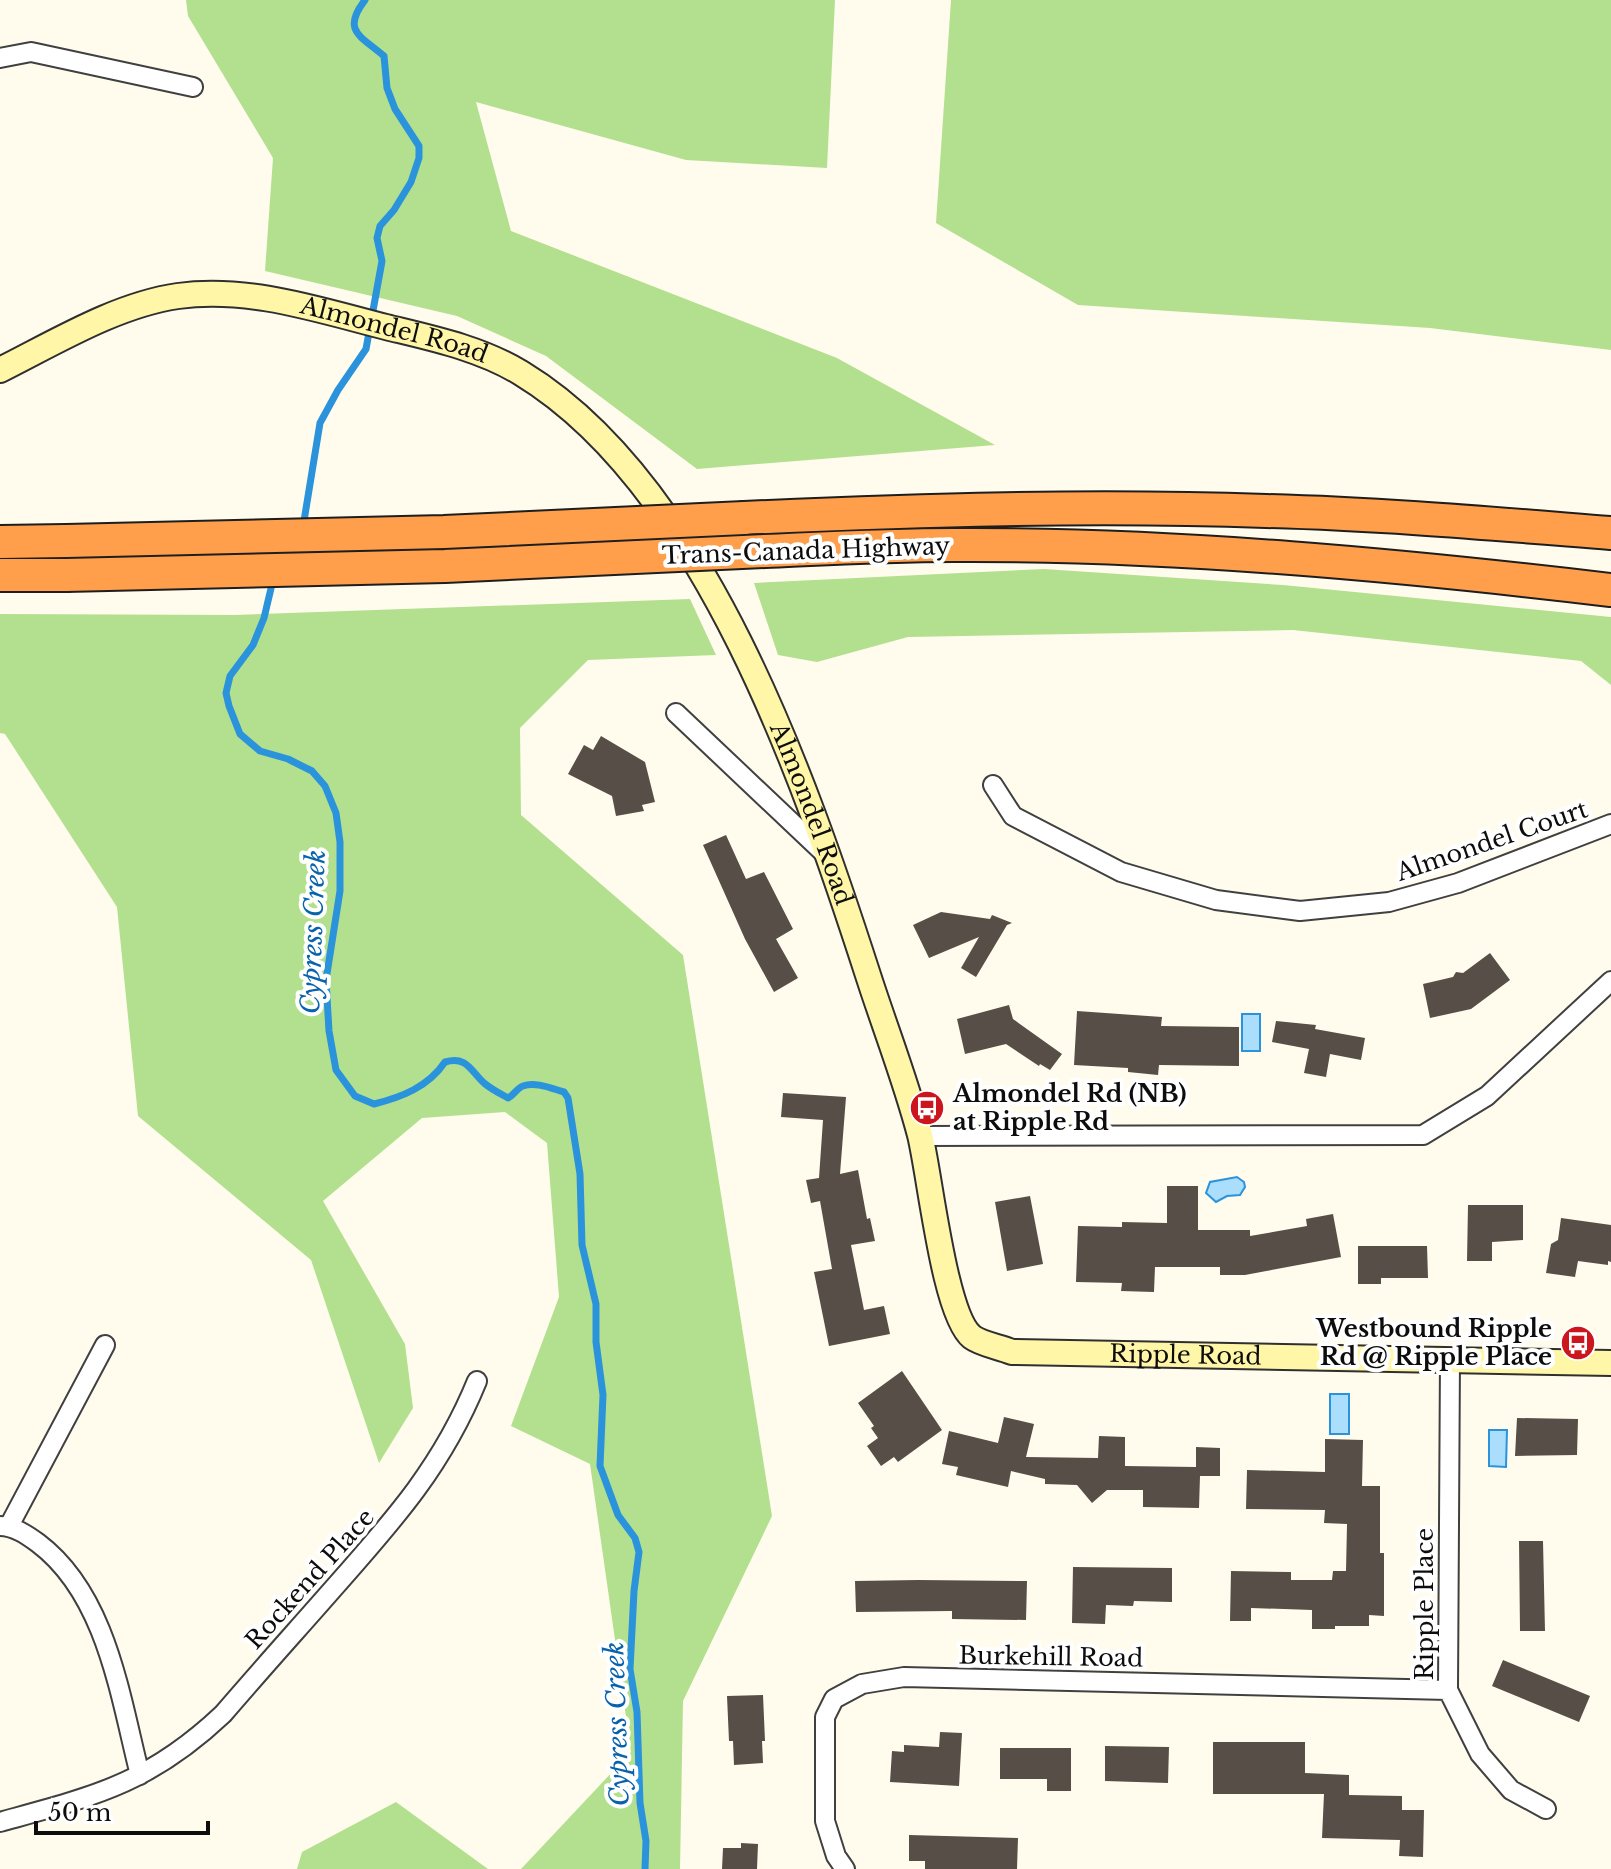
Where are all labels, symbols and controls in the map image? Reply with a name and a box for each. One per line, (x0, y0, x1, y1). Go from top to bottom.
street label: Almondel Road (297, 290, 492, 369)
street label: Trans-Canada Highway (661, 531, 951, 570)
street label: Almondel Road (764, 717, 859, 909)
street label: Almondel Court (1391, 794, 1591, 887)
water label: Cypress Creek (294, 849, 332, 1015)
place label: Almondel Rd (NB) at Ripple Rd (952, 1079, 1187, 1136)
bus stop icon: Almondel Rd (NB) at Ripple Rd (908, 1089, 946, 1127)
place label: Westbound Ripple Rd @ Ripple Place (1315, 1314, 1552, 1371)
bus stop icon: Westbound Ripple Rd @ Ripple Place (1559, 1324, 1597, 1362)
street label: Ripple Road (1109, 1339, 1262, 1371)
street label: Rockend Place (239, 1503, 380, 1655)
street label: Ripple Place (1410, 1528, 1439, 1680)
street label: Burkehill Road (959, 1640, 1144, 1673)
water label: Cypress Creek (598, 1641, 636, 1807)
scale bar (36, 1785, 208, 1835)
text: 50 m (48, 1798, 112, 1827)

